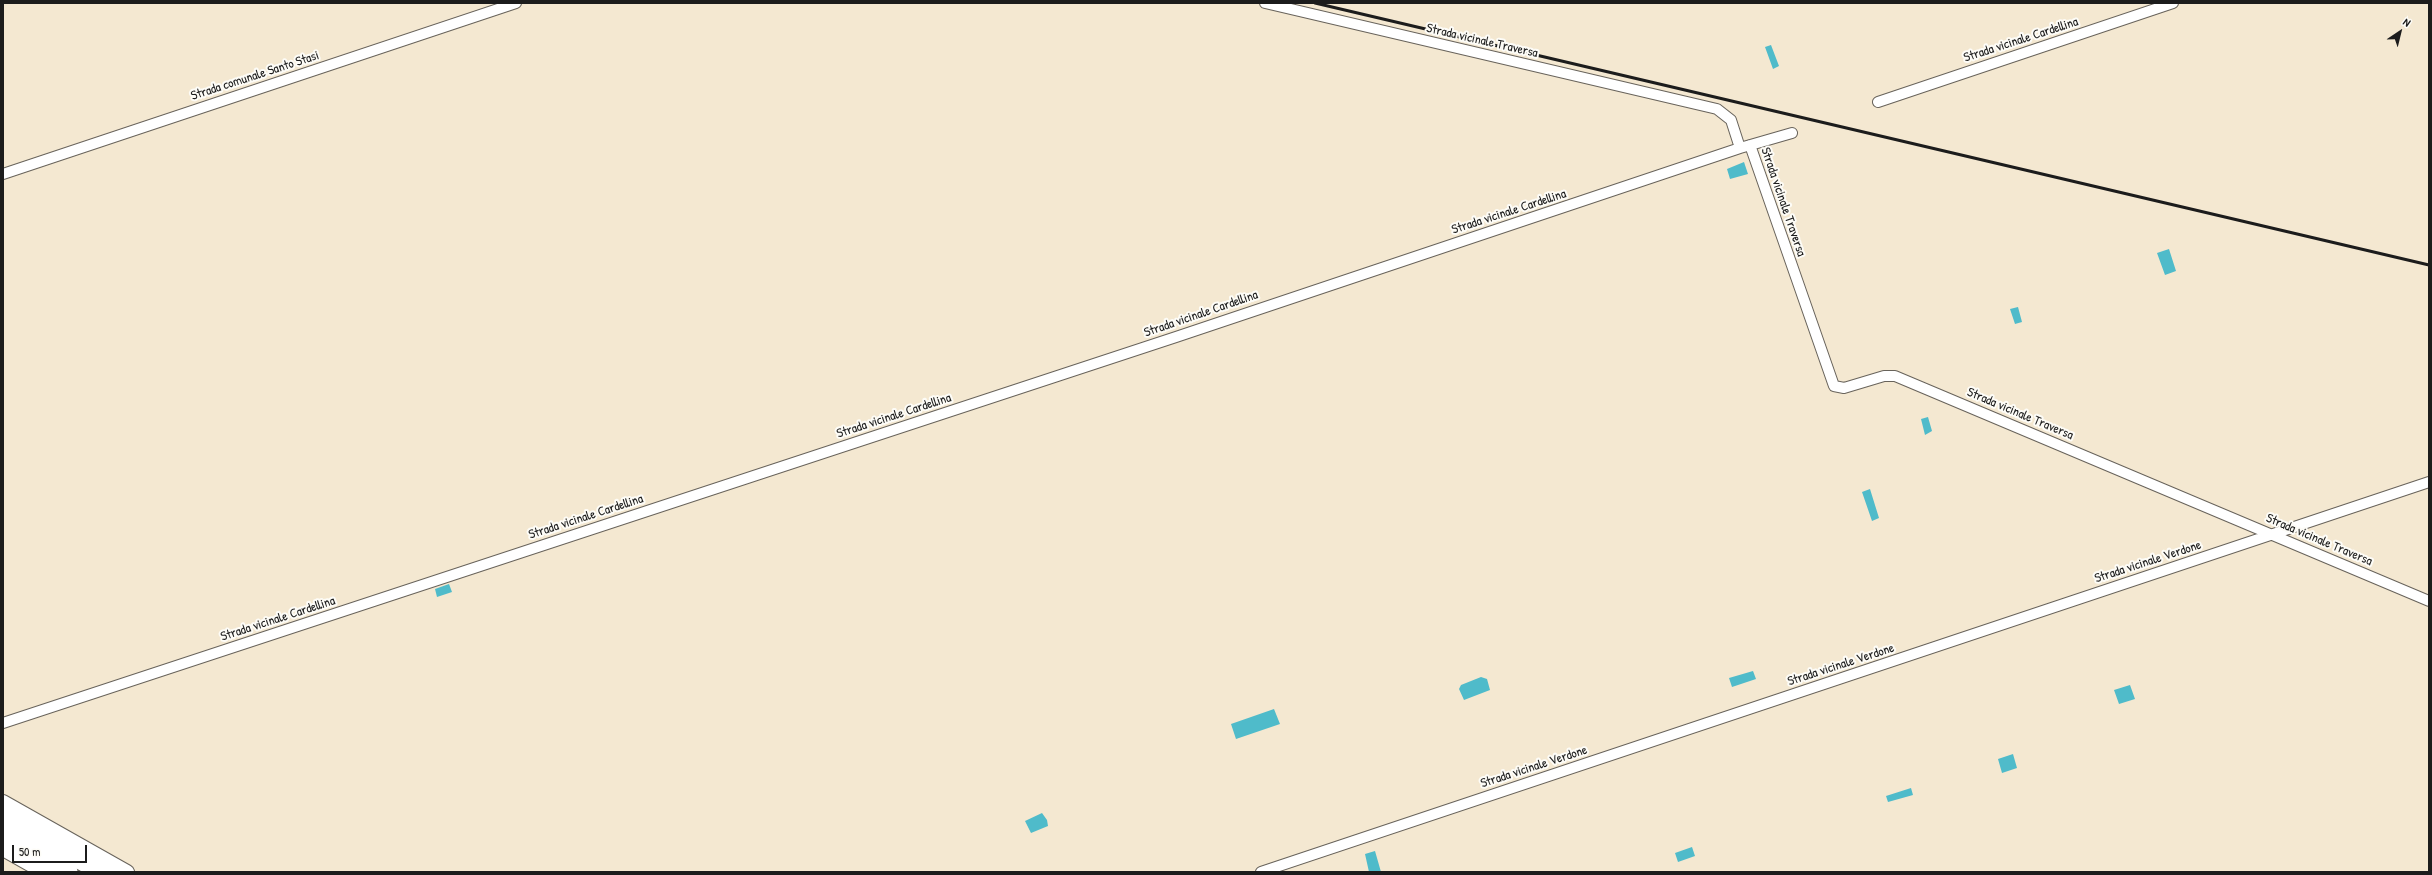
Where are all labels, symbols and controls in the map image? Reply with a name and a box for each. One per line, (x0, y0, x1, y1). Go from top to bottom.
north arrow (2380, 12, 2420, 52)
street label: Strada vicinale Cardellina (1962, 14, 2080, 66)
text: N (2400, 15, 2413, 30)
street label: Strada vicinale Traversa (1425, 21, 1539, 61)
street label: Strada comunale Santo Stasi (189, 48, 321, 104)
street label: Strada vicinale Traversa (1757, 146, 1809, 258)
street label: Strada vicinale Cardellina (1450, 186, 1568, 238)
street label: Strada vicinale Cardellina (1142, 287, 1260, 341)
street label: Strada vicinale Traversa (1964, 385, 2076, 443)
street label: Strada vicinale Cardellina (835, 390, 953, 442)
street label: Strada vicinale Cardellina (527, 491, 645, 543)
street label: Strada vicinale Traversa (2263, 511, 2375, 569)
street label: Strada vicinale Verdone (2093, 537, 2203, 587)
street label: Strada vicinale Cardellina (219, 593, 337, 645)
street label: Strada vicinale Verdone (1786, 640, 1896, 690)
street label: Strada vicinale Verdone (1479, 742, 1589, 792)
scale bar (14, 837, 89, 863)
text: 50 m (19, 843, 40, 860)

